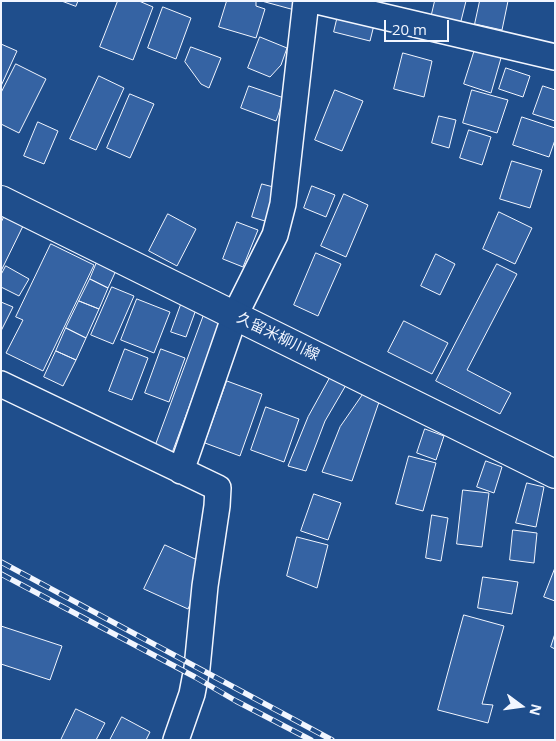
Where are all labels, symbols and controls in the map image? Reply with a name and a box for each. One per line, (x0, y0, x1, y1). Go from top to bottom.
scale bar (386, 10, 451, 42)
text: 20 m (392, 19, 427, 39)
street label: 久留米柳川線 (234, 309, 322, 365)
north arrow (496, 681, 546, 731)
text: N (525, 702, 547, 718)

